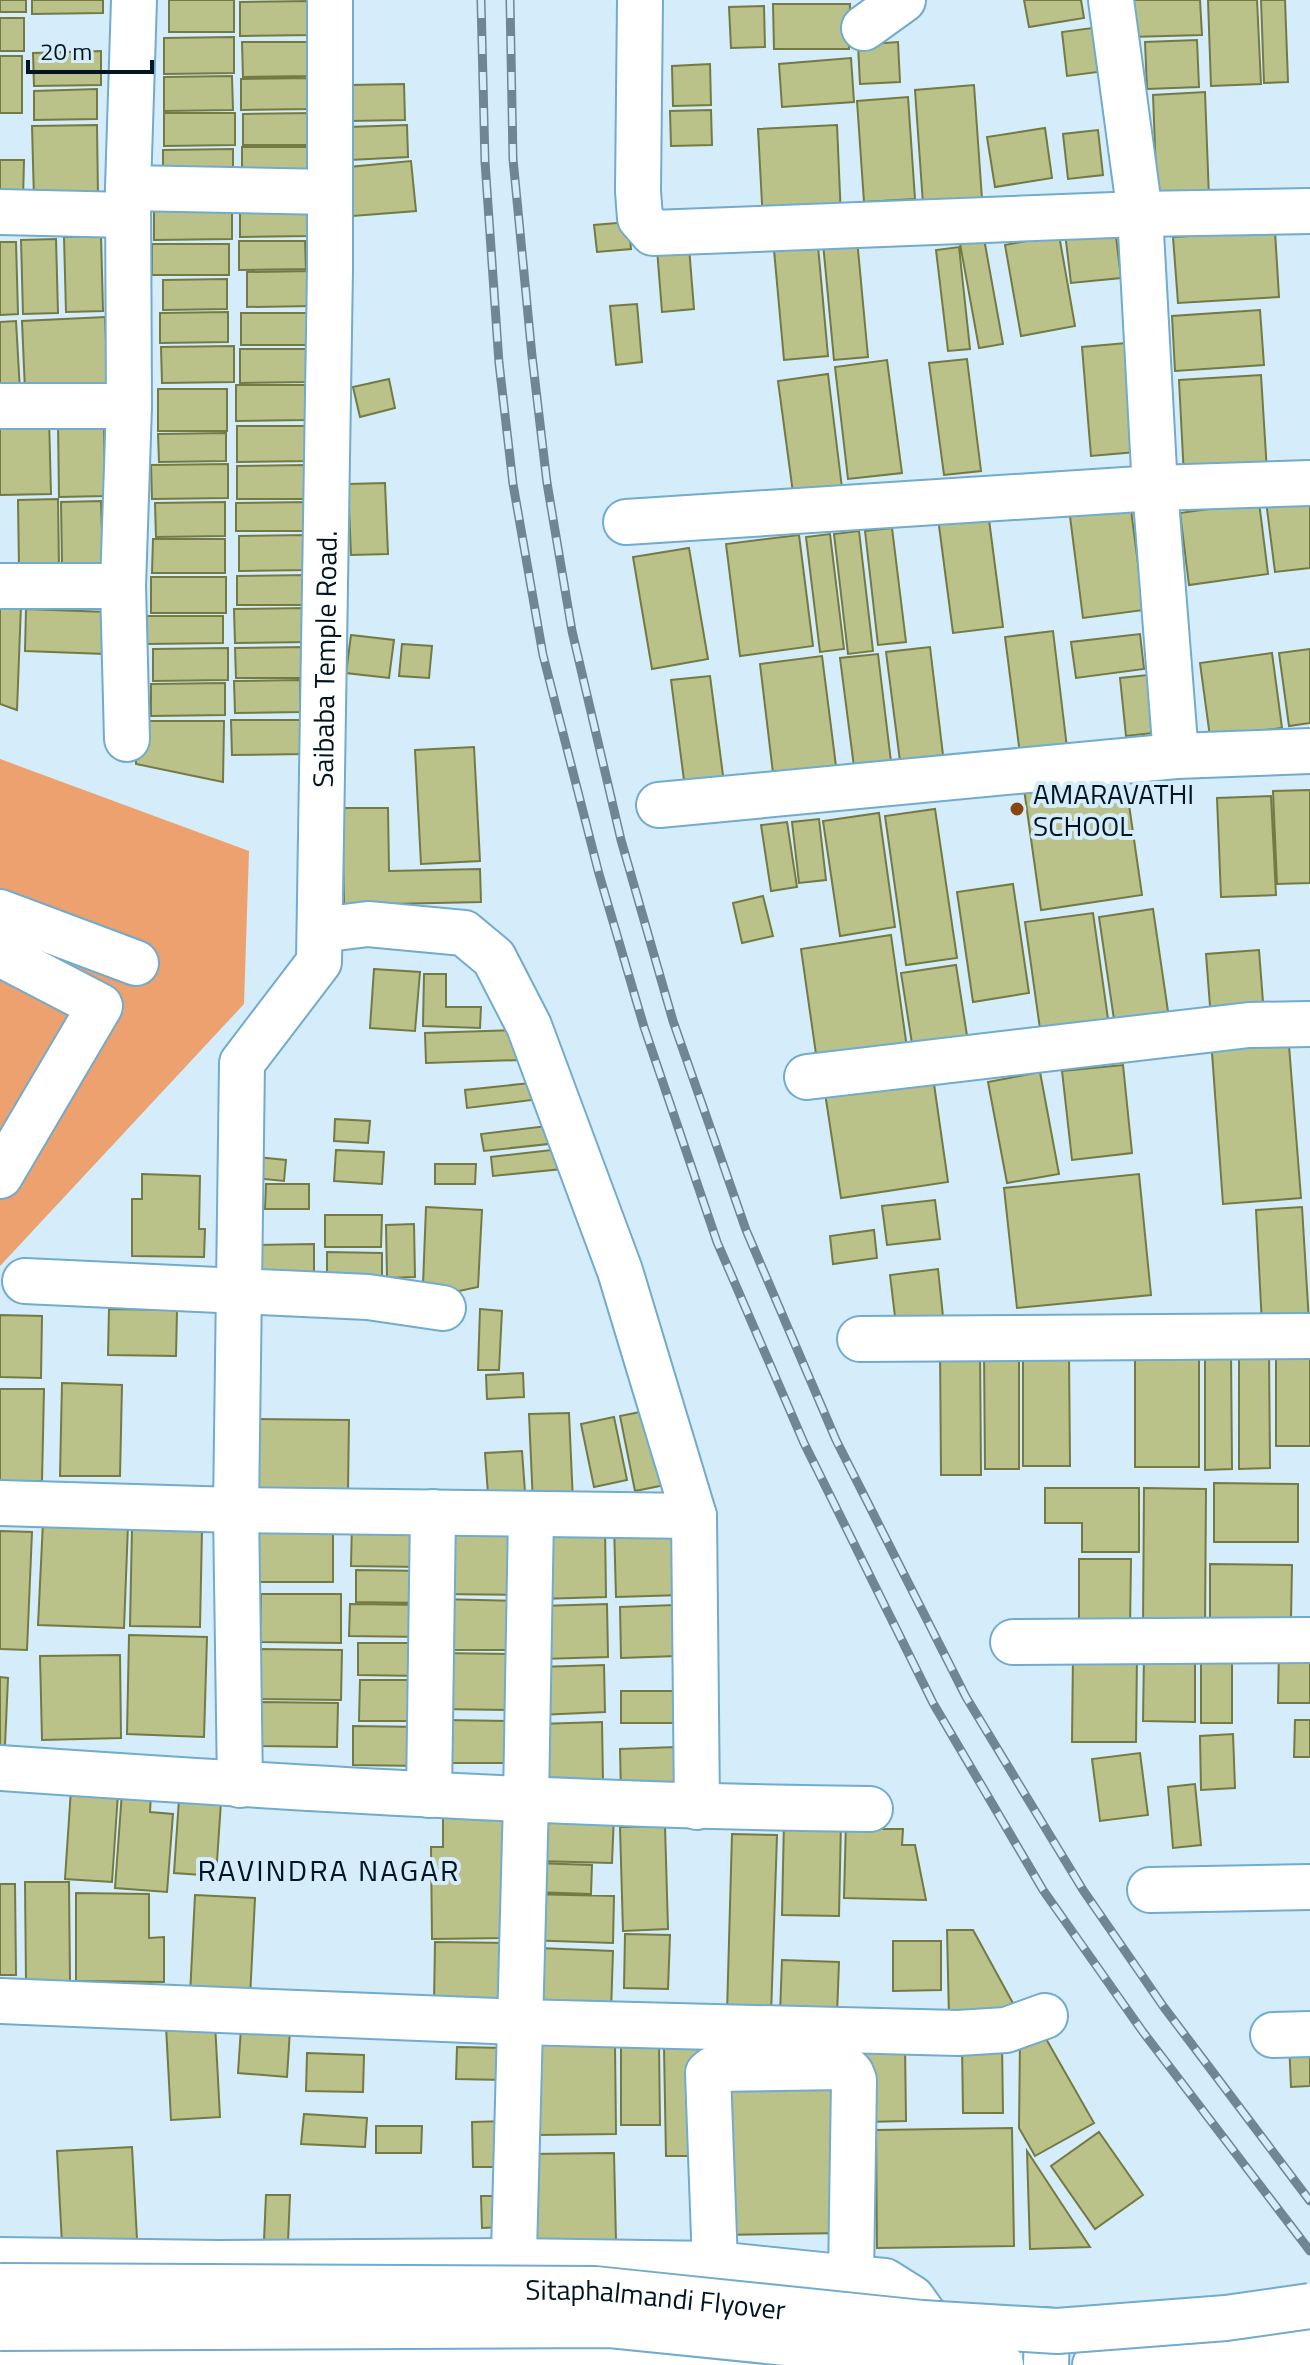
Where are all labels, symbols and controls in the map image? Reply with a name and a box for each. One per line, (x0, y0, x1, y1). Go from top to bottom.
scale bar (28, 24, 152, 74)
text: 20 m (40, 33, 92, 69)
street label: Saibaba Temple Road. (300, 530, 347, 788)
place label: AMARAVATHI SCHOOL (1033, 772, 1194, 847)
marker: AMARAVATHI SCHOOL (1008, 800, 1026, 818)
district label: RAVINDRA NAGAR (197, 1847, 461, 1893)
street label: Sitaphalmandi Flyover (525, 2267, 788, 2330)

